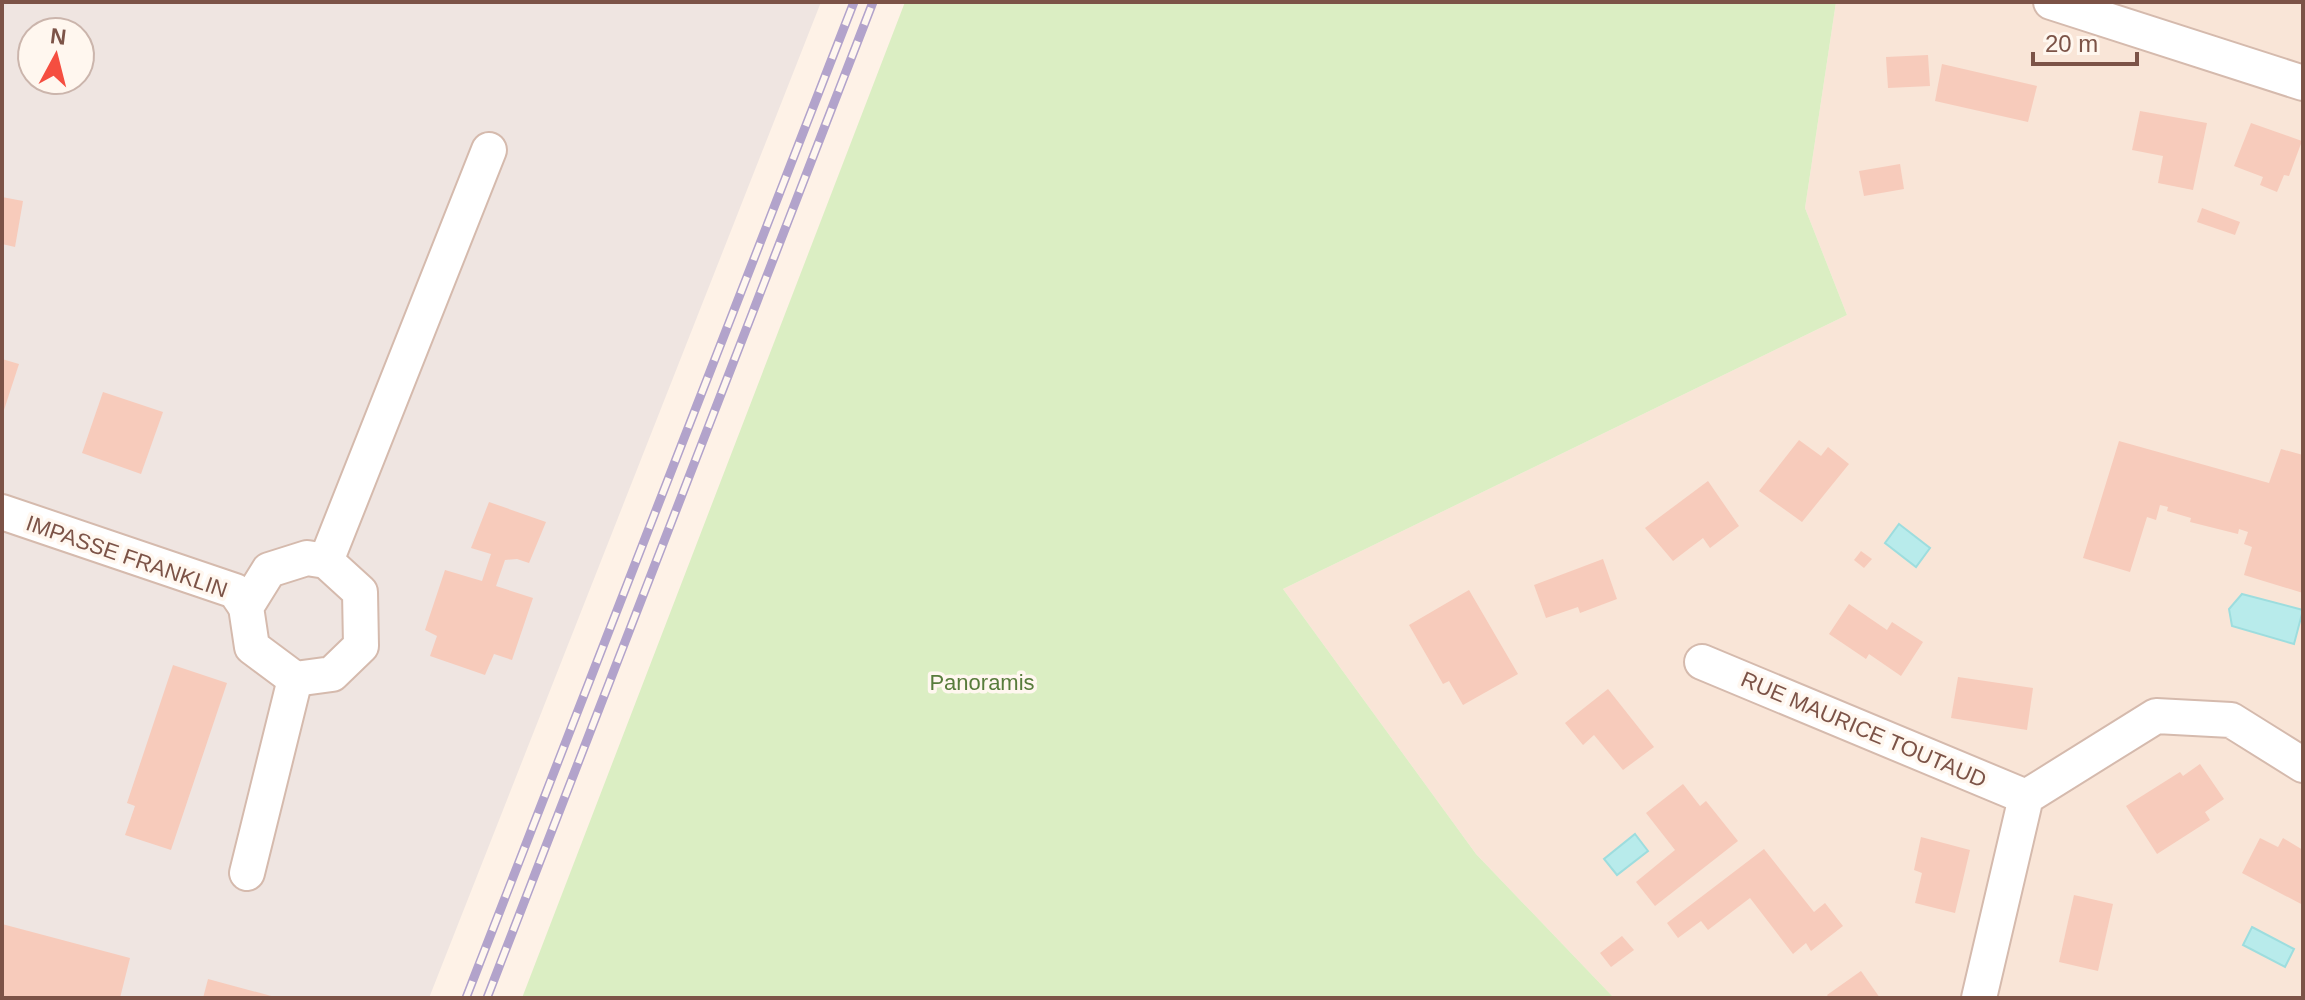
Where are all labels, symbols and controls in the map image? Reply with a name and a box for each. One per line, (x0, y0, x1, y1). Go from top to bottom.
north arrow (16, 16, 96, 96)
scale bar (2033, 16, 2137, 66)
text: N (49, 23, 68, 50)
text: 20 m (2045, 30, 2098, 57)
street label: IMPASSE FRANKLIN (23, 510, 231, 603)
street label: RUE MAURICE TOUTAUD (1737, 666, 1990, 793)
park label: Panoramis (929, 670, 1035, 695)

